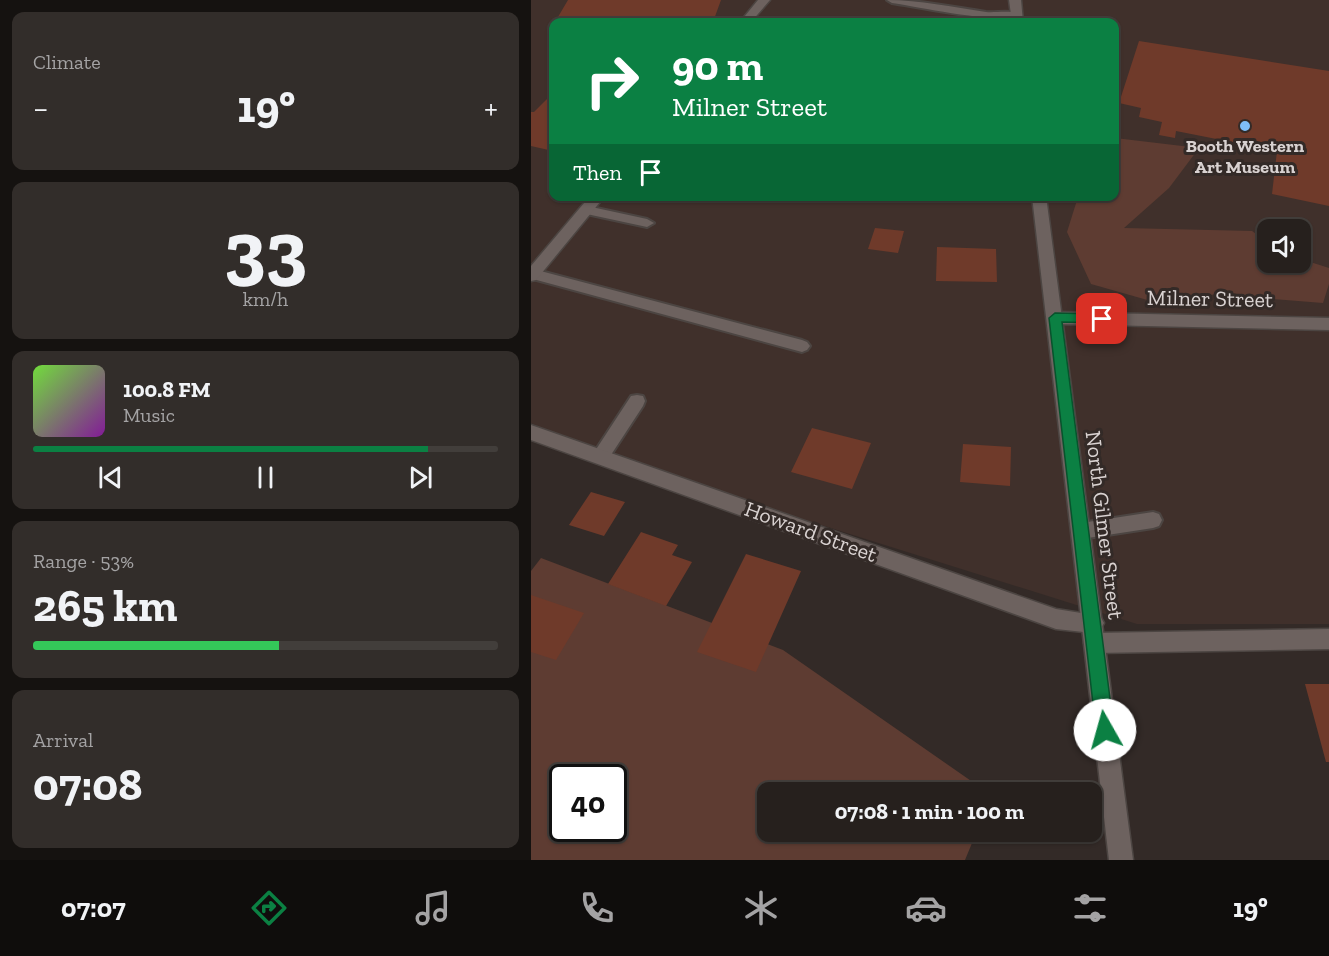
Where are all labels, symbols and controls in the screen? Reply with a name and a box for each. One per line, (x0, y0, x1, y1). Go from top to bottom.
text: 90 m (672, 40, 763, 91)
icon: right (573, 42, 651, 120)
text: Climate (33, 50, 101, 74)
text: 19° (237, 80, 295, 134)
text: − (33, 88, 48, 127)
text: + (484, 88, 498, 127)
text: Milner Street (672, 91, 827, 123)
marker: Booth Western Art Museum (1238, 119, 1252, 133)
place label: Booth Western Art Museum (1186, 135, 1305, 178)
icon: arrive (634, 156, 667, 189)
text: Then (573, 159, 622, 186)
text: 33 (224, 201, 307, 295)
map controls (1257, 219, 1311, 273)
button: sound (1257, 219, 1311, 273)
street label: Milner Street (1147, 284, 1274, 313)
text: km/h (243, 287, 288, 311)
pin (1076, 293, 1127, 344)
icon: arrive (1085, 302, 1118, 335)
text: 100.8 FM (123, 376, 211, 403)
text: Music (123, 403, 175, 427)
street label: North Gilmer Street (1080, 429, 1130, 622)
icon: previous (94, 461, 127, 494)
icon: pause (249, 461, 282, 494)
icon: next (404, 461, 437, 494)
street label: Howard Street (741, 495, 882, 568)
text: Range · 53% (33, 549, 134, 573)
text: 265 km (33, 579, 178, 633)
position arrow (1073, 698, 1137, 762)
text: Arrival (33, 728, 93, 752)
text: 07:08 (33, 758, 143, 812)
speed limit sign: 40 (549, 764, 627, 842)
text: 07:08 · 1 min · 100 m (835, 798, 1024, 825)
icon: directions (248, 887, 290, 929)
icon: music (412, 887, 454, 929)
icon: phone (576, 887, 618, 929)
icon: climate (740, 887, 782, 929)
icon: car (905, 887, 947, 929)
icon: filters (1069, 887, 1111, 929)
text: 07:07 (61, 892, 126, 924)
text: 19° (1233, 892, 1268, 924)

